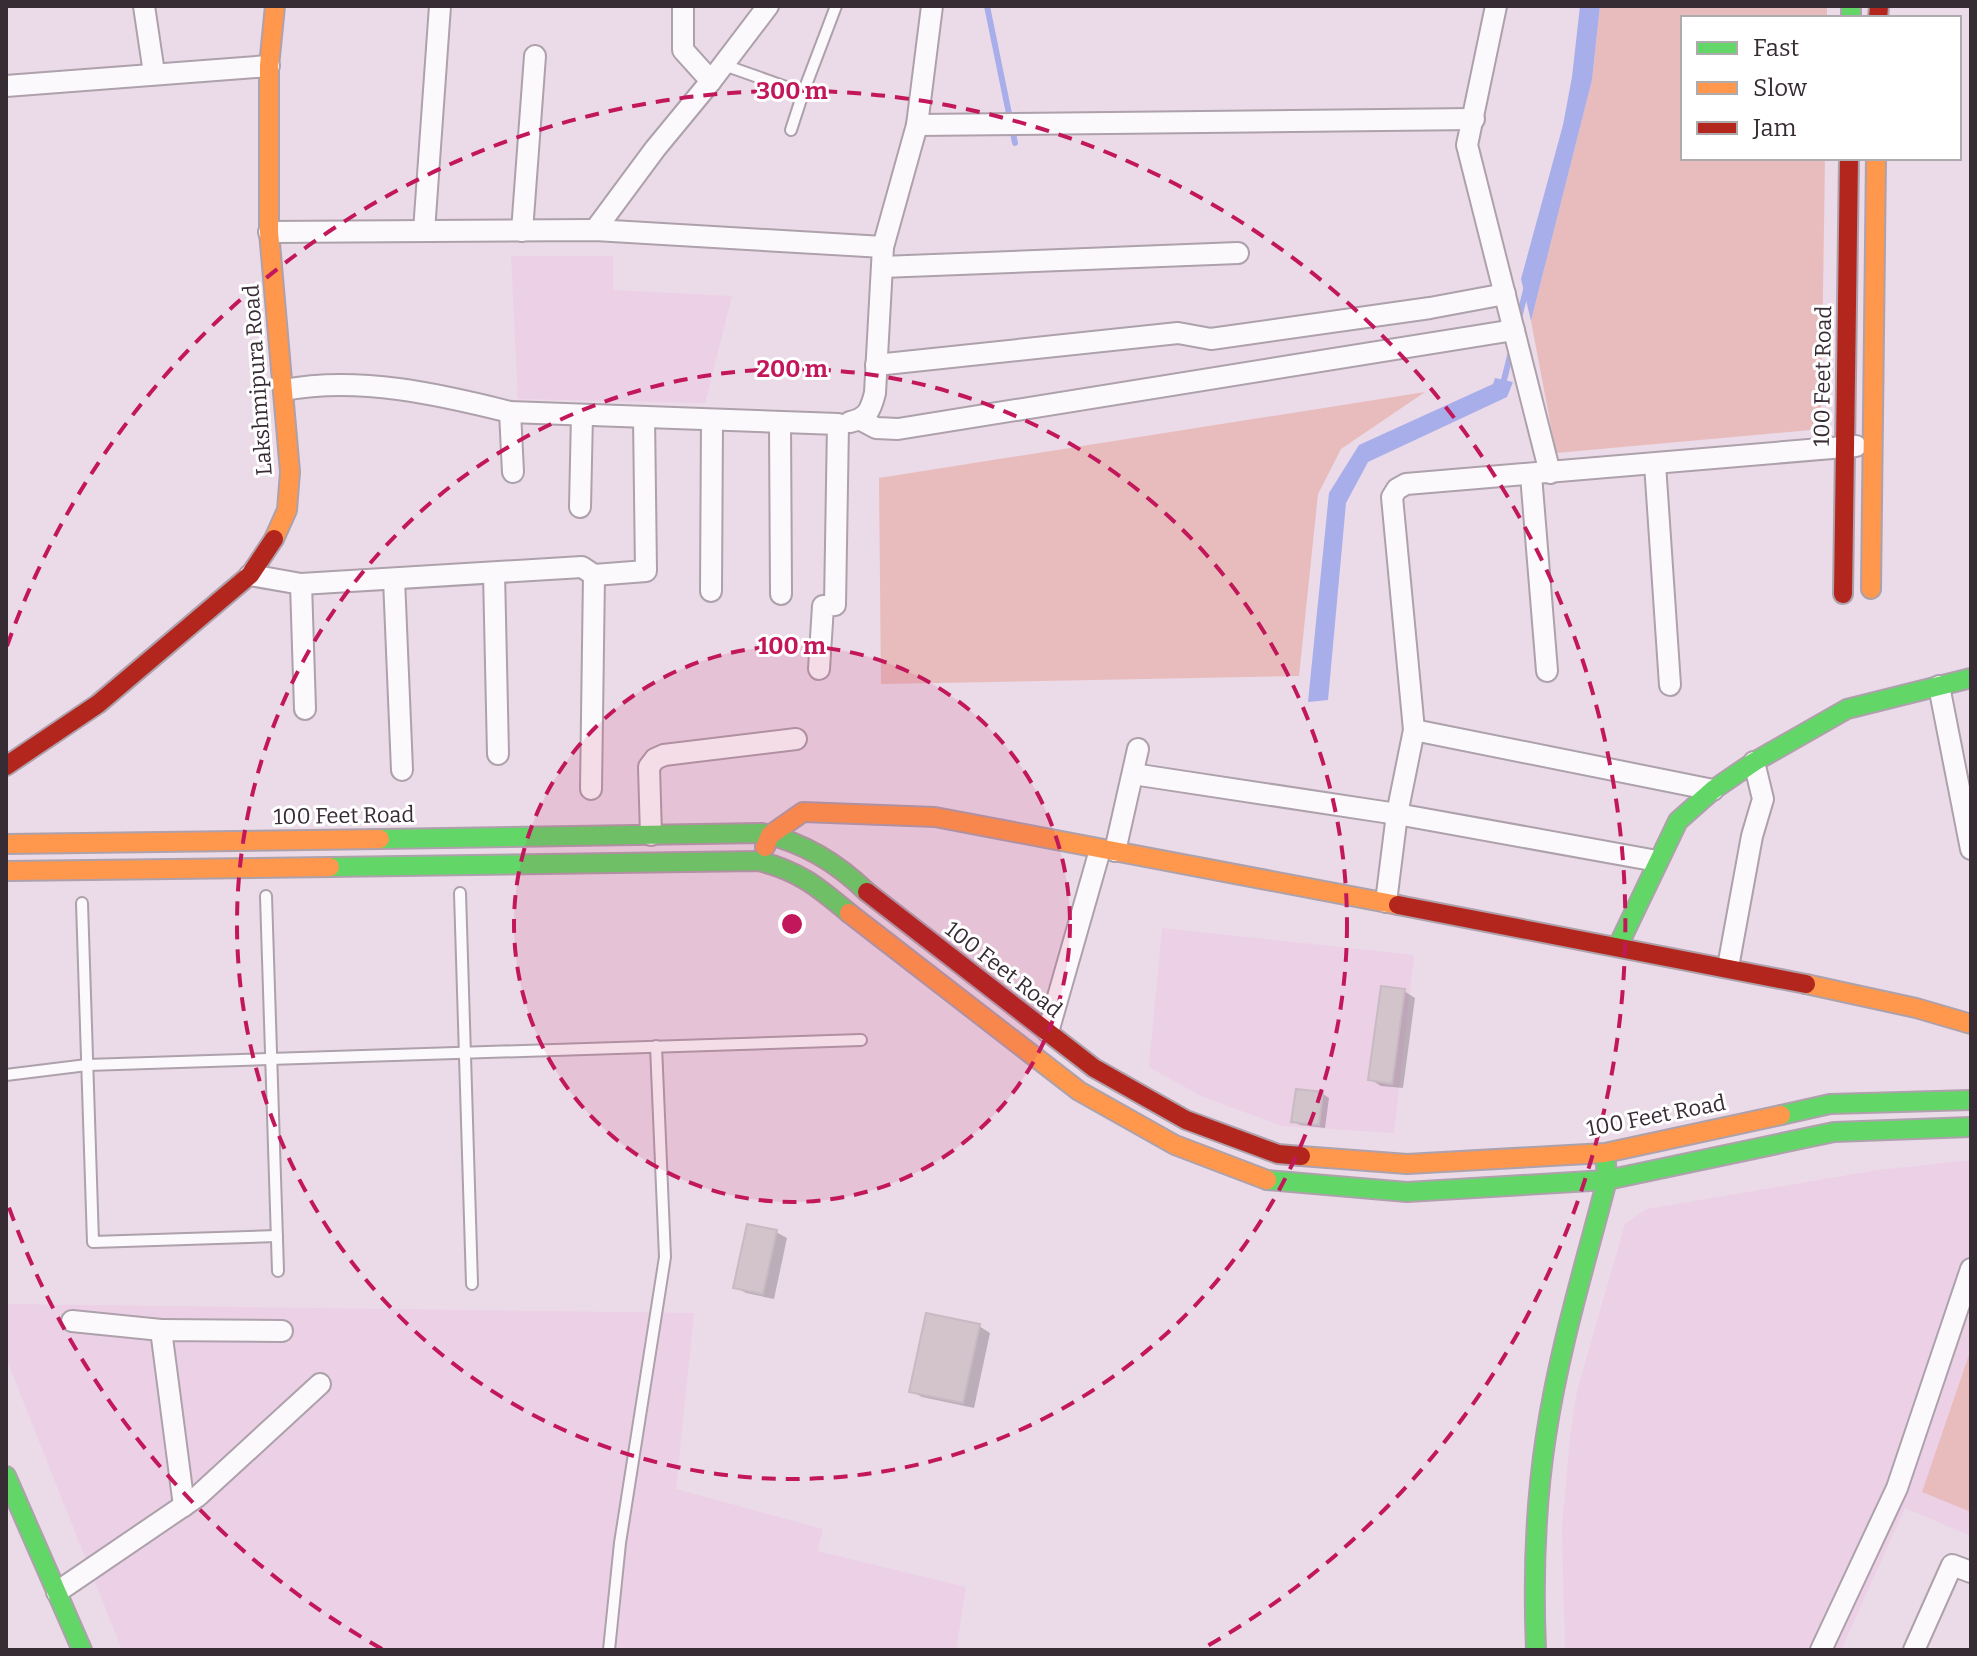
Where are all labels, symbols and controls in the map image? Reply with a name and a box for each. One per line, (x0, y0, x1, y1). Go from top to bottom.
legend (1681, 16, 1961, 160)
text: Fast (1753, 34, 1799, 62)
text: Slow (1753, 74, 1808, 102)
text: 300 m (756, 77, 828, 105)
text: Jam (1752, 114, 1797, 142)
street label: Lakshmipura Road (237, 284, 278, 476)
street label: 100 Feet Road (1808, 305, 1837, 447)
text: 200 m (756, 355, 828, 383)
text: 100 m (758, 632, 826, 660)
street label: 100 Feet Road (273, 801, 415, 830)
centre of rings (778, 910, 806, 938)
street label: 100 Feet Road (940, 915, 1068, 1023)
street label: 100 Feet Road (1584, 1089, 1728, 1142)

